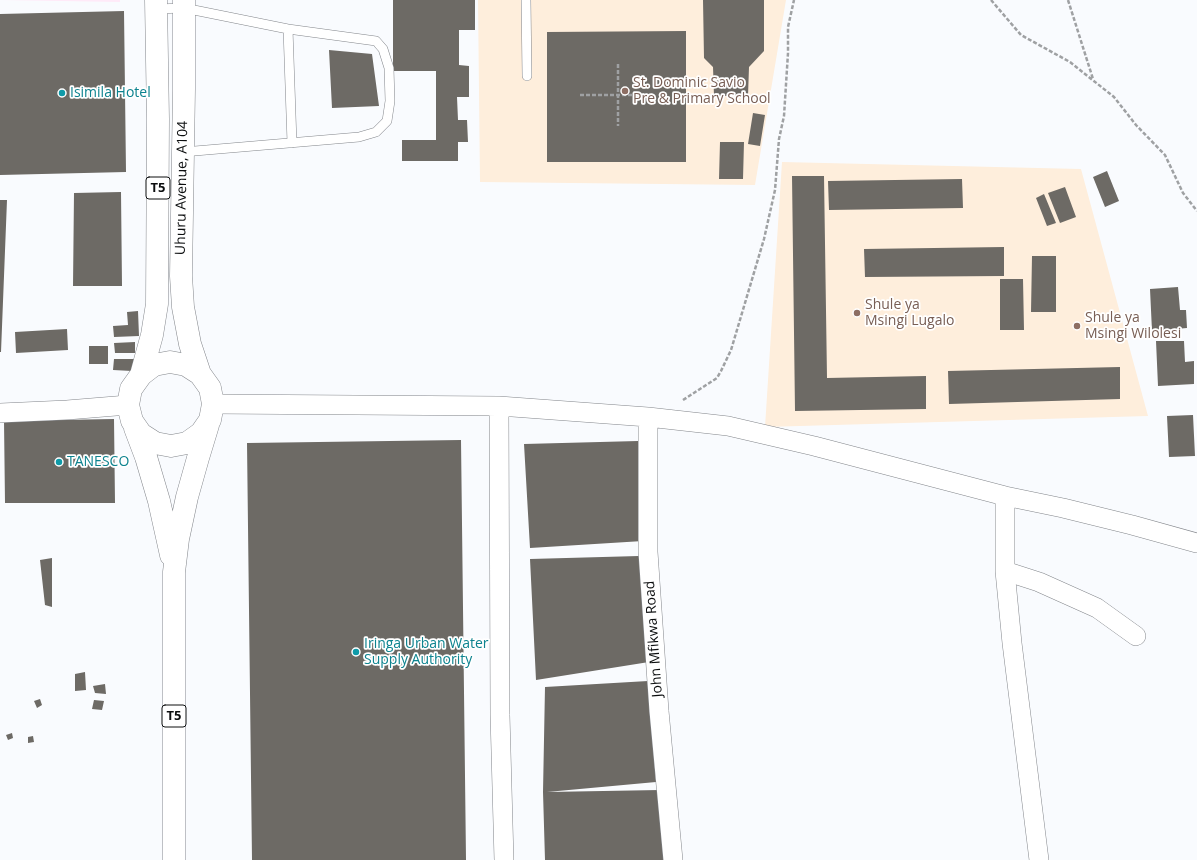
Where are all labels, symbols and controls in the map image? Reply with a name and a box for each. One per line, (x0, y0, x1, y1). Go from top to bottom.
place label: St. Dominic Savio Pre & Primary School (633, 75, 771, 108)
place label: Isimila Hotel (70, 85, 151, 101)
marker: St. Dominic Savio Pre & Primary School (620, 86, 630, 96)
marker: Isimila Hotel (57, 88, 67, 98)
street label: Uhuru Avenue, A104 (172, 121, 192, 255)
road number: T5 (146, 177, 170, 199)
place label: Shule ya Msingi Lugalo (865, 297, 954, 330)
marker: Shule ya Msingi Lugalo (852, 308, 862, 318)
place label: Shule ya Msingi Wilolesi (1085, 310, 1181, 342)
marker: Shule ya Msingi Wilolesi (1072, 321, 1082, 331)
place label: TANESCO (67, 454, 129, 470)
marker: TANESCO (54, 457, 64, 467)
street label: John Mfikwa Road (642, 580, 666, 698)
place label: Iringa Urban Water Supply Authority (364, 636, 489, 668)
marker: Iringa Urban Water Supply Authority (351, 647, 361, 657)
road number: T5 (162, 705, 186, 727)

